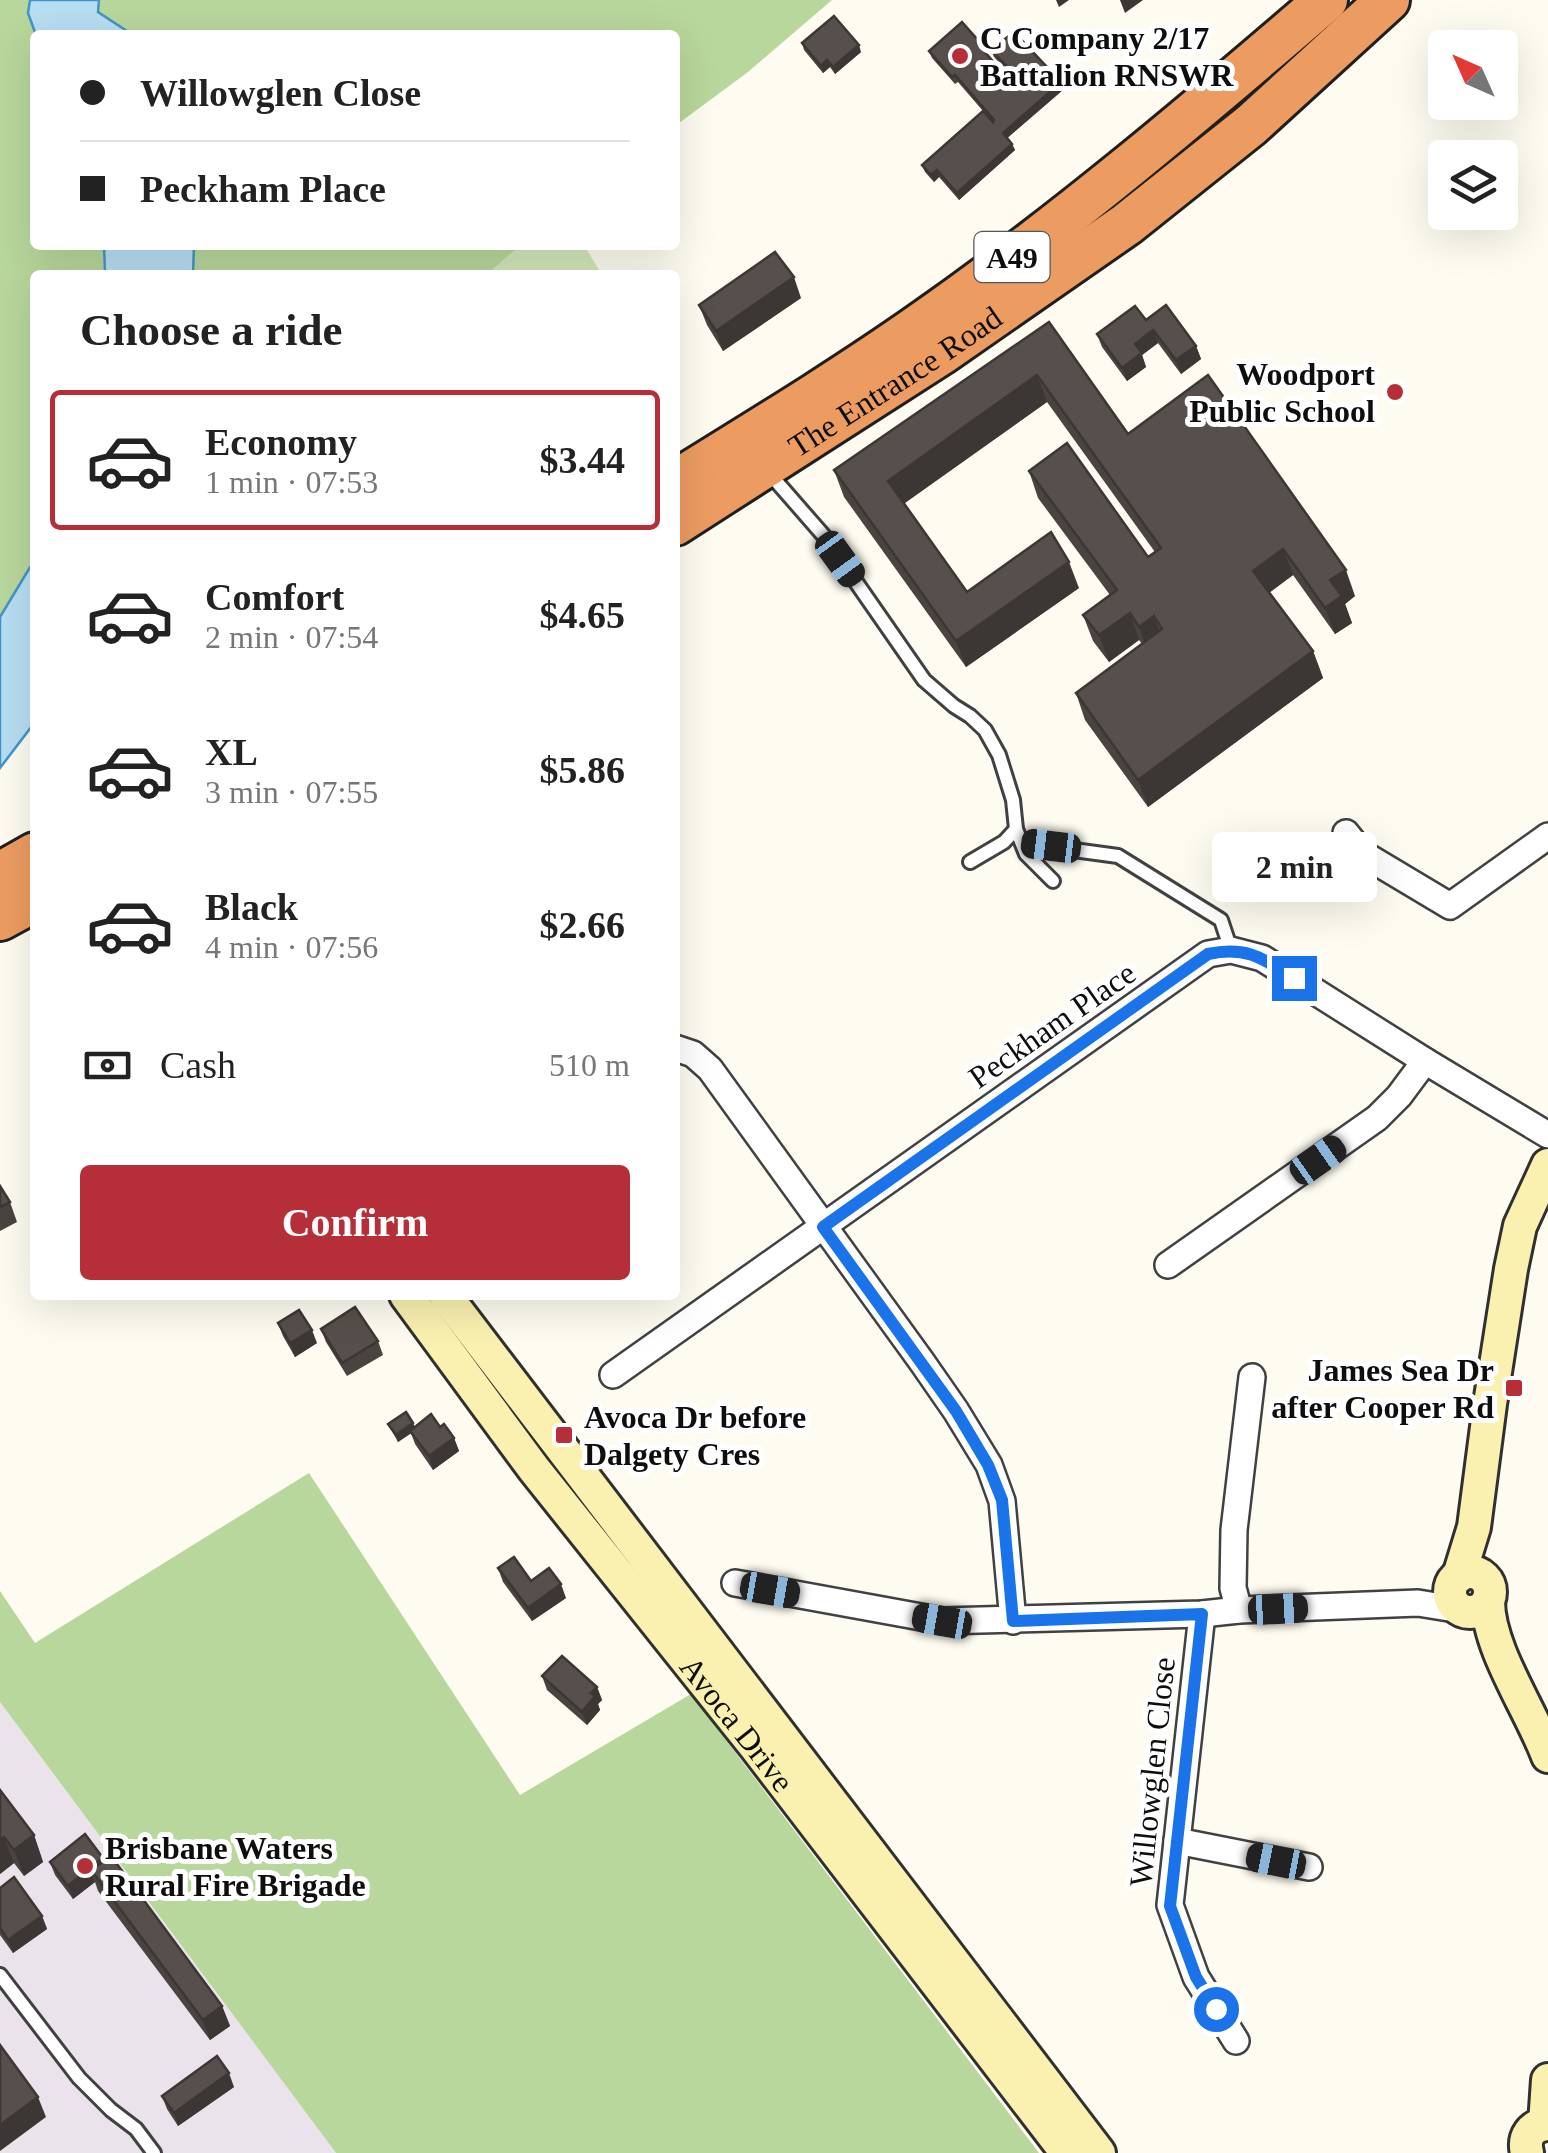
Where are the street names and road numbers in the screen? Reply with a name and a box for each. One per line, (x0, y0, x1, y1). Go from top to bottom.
road number: A49 (974, 232, 1050, 282)
street label: The Entrance Road (782, 299, 1008, 464)
street label: Peckham Place (962, 954, 1142, 1096)
street label: Avoca Drive (673, 1649, 801, 1799)
street label: Willowglen Close (1122, 1655, 1182, 1889)

